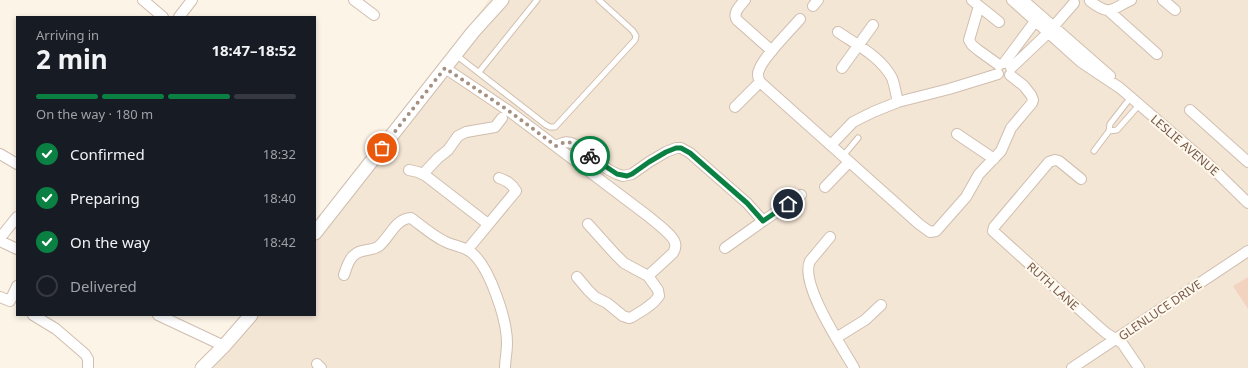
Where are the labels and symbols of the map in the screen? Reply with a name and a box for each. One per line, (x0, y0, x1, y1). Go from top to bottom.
street label: LESLIE AVENUE (1147, 111, 1223, 179)
pin (365, 131, 399, 165)
courier (570, 136, 610, 176)
pin (771, 187, 805, 221)
street label: RUTH LANE (1023, 258, 1083, 314)
street label: GLENLUCE DRIVE (1115, 276, 1205, 344)

